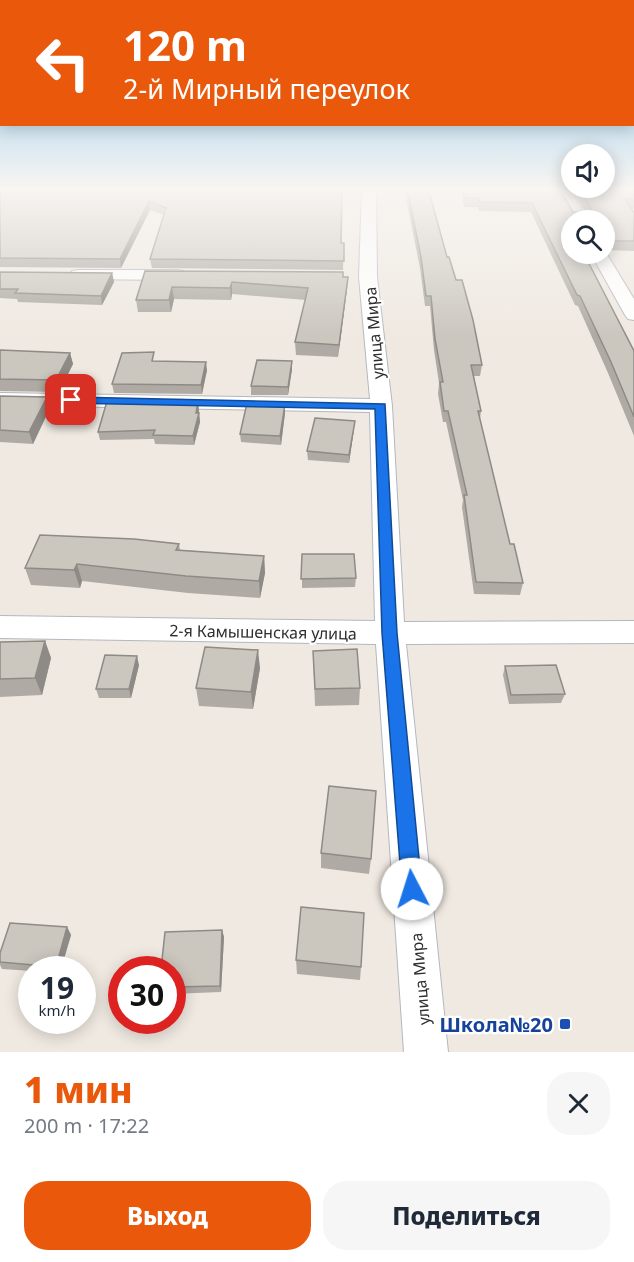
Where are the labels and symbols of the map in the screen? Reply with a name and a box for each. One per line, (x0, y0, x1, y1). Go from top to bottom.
street label: улица Мира (359, 286, 389, 380)
pin (45, 374, 96, 425)
street label: 2-я Камышенская улица (169, 619, 357, 645)
position arrow (380, 857, 444, 921)
street label: улица Мира (405, 932, 435, 1026)
speed limit sign: 30 (108, 956, 186, 1034)
place label: Школа№20 (440, 1011, 553, 1038)
marker: Школа№20 (558, 1017, 572, 1031)

